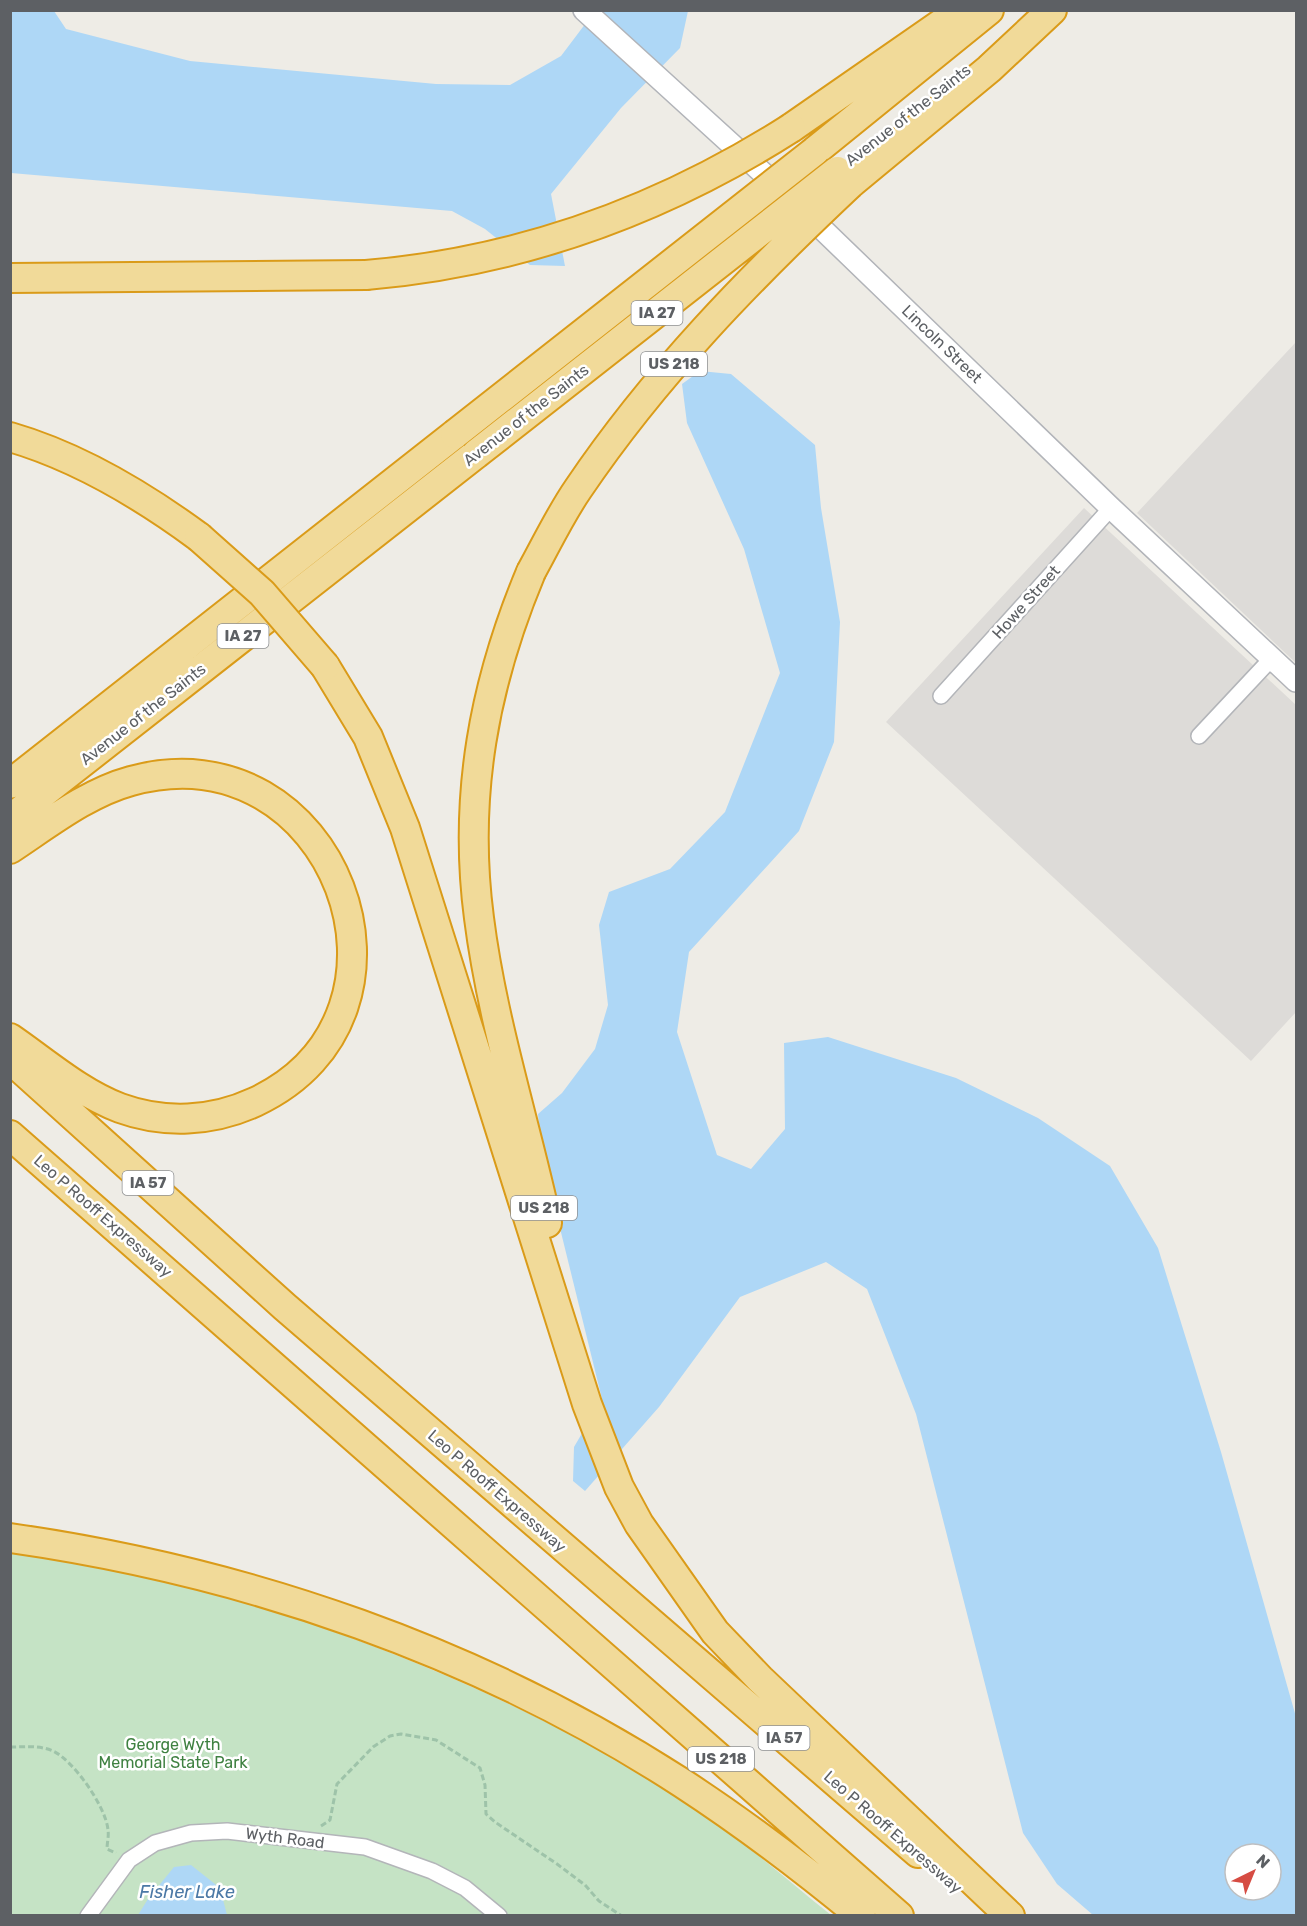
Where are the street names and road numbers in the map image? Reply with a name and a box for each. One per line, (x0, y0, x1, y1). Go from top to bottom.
street label: Avenue of the Saints (841, 60, 975, 170)
road number: IA 27 (632, 301, 682, 325)
street label: Lincoln Street (898, 301, 986, 387)
road number: US 218 (641, 352, 707, 376)
street label: Avenue of the Saints (459, 360, 593, 470)
street label: Howe Street (988, 561, 1064, 643)
road number: IA 27 (218, 624, 268, 648)
street label: Avenue of the Saints (76, 659, 210, 769)
street label: Leo P Rooff Expressway (30, 1151, 176, 1281)
road number: IA 57 (122, 1171, 174, 1195)
road number: US 218 (511, 1196, 577, 1220)
street label: Leo P Rooff Expressway (424, 1426, 570, 1556)
road number: IA 57 (758, 1726, 810, 1750)
road number: US 218 (688, 1747, 754, 1771)
street label: Leo P Rooff Expressway (820, 1767, 966, 1897)
street label: Wyth Road (244, 1824, 326, 1852)

